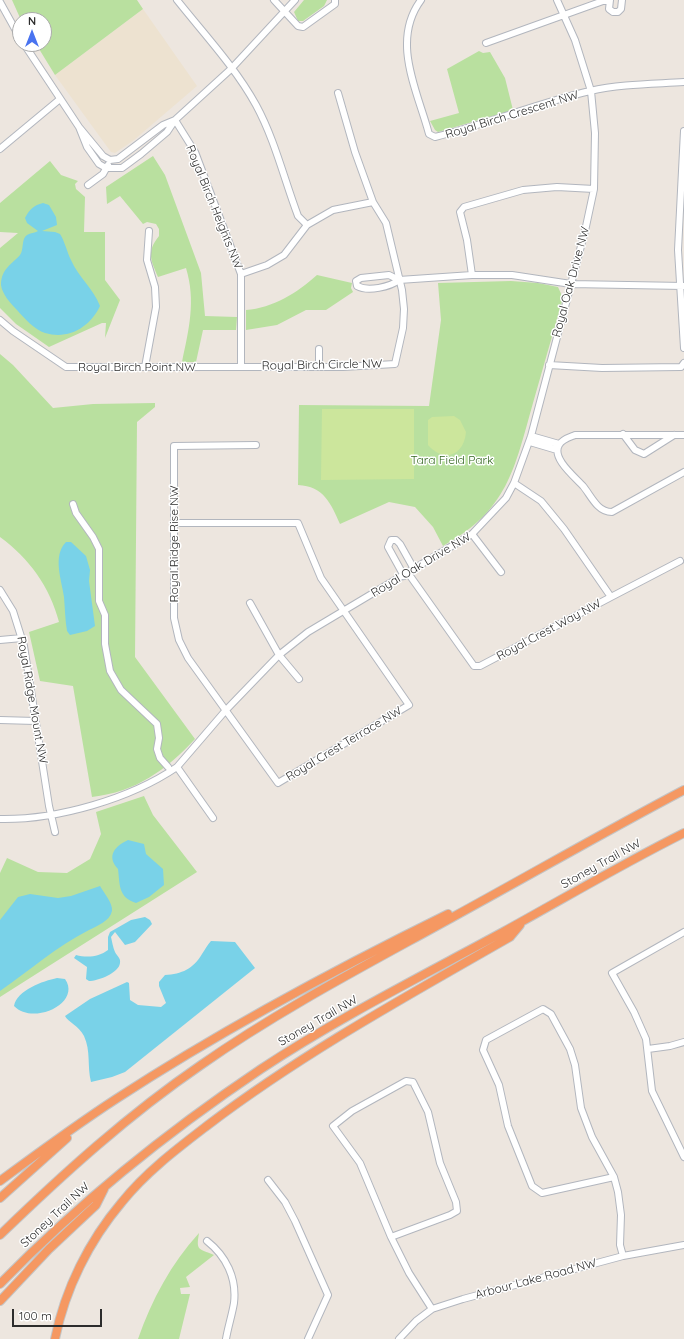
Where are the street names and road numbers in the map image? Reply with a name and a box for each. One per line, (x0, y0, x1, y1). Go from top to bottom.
street label: Royal Birch Crescent NW (444, 88, 580, 142)
street label: Royal Birch Heights NW (183, 143, 245, 271)
street label: Royal Oak Drive NW (549, 225, 593, 339)
street label: Royal Birch Circle NW (262, 357, 382, 373)
street label: Royal Birch Point NW (78, 360, 196, 374)
street label: Royal Ridge Rise NW (167, 485, 181, 603)
street label: Royal Oak Drive NW (368, 529, 474, 601)
street label: Royal Crest Way NW (494, 596, 604, 664)
street label: Royal Ridge Mount NW (14, 635, 50, 765)
street label: Royal Crest Terrace NW (283, 704, 405, 784)
street label: Stoney Trail NW (559, 836, 643, 892)
street label: Stoney Trail NW (276, 993, 360, 1049)
street label: Stoney Trail NW (18, 1179, 92, 1251)
street label: Arbour Lake Road NW (474, 1256, 598, 1302)

